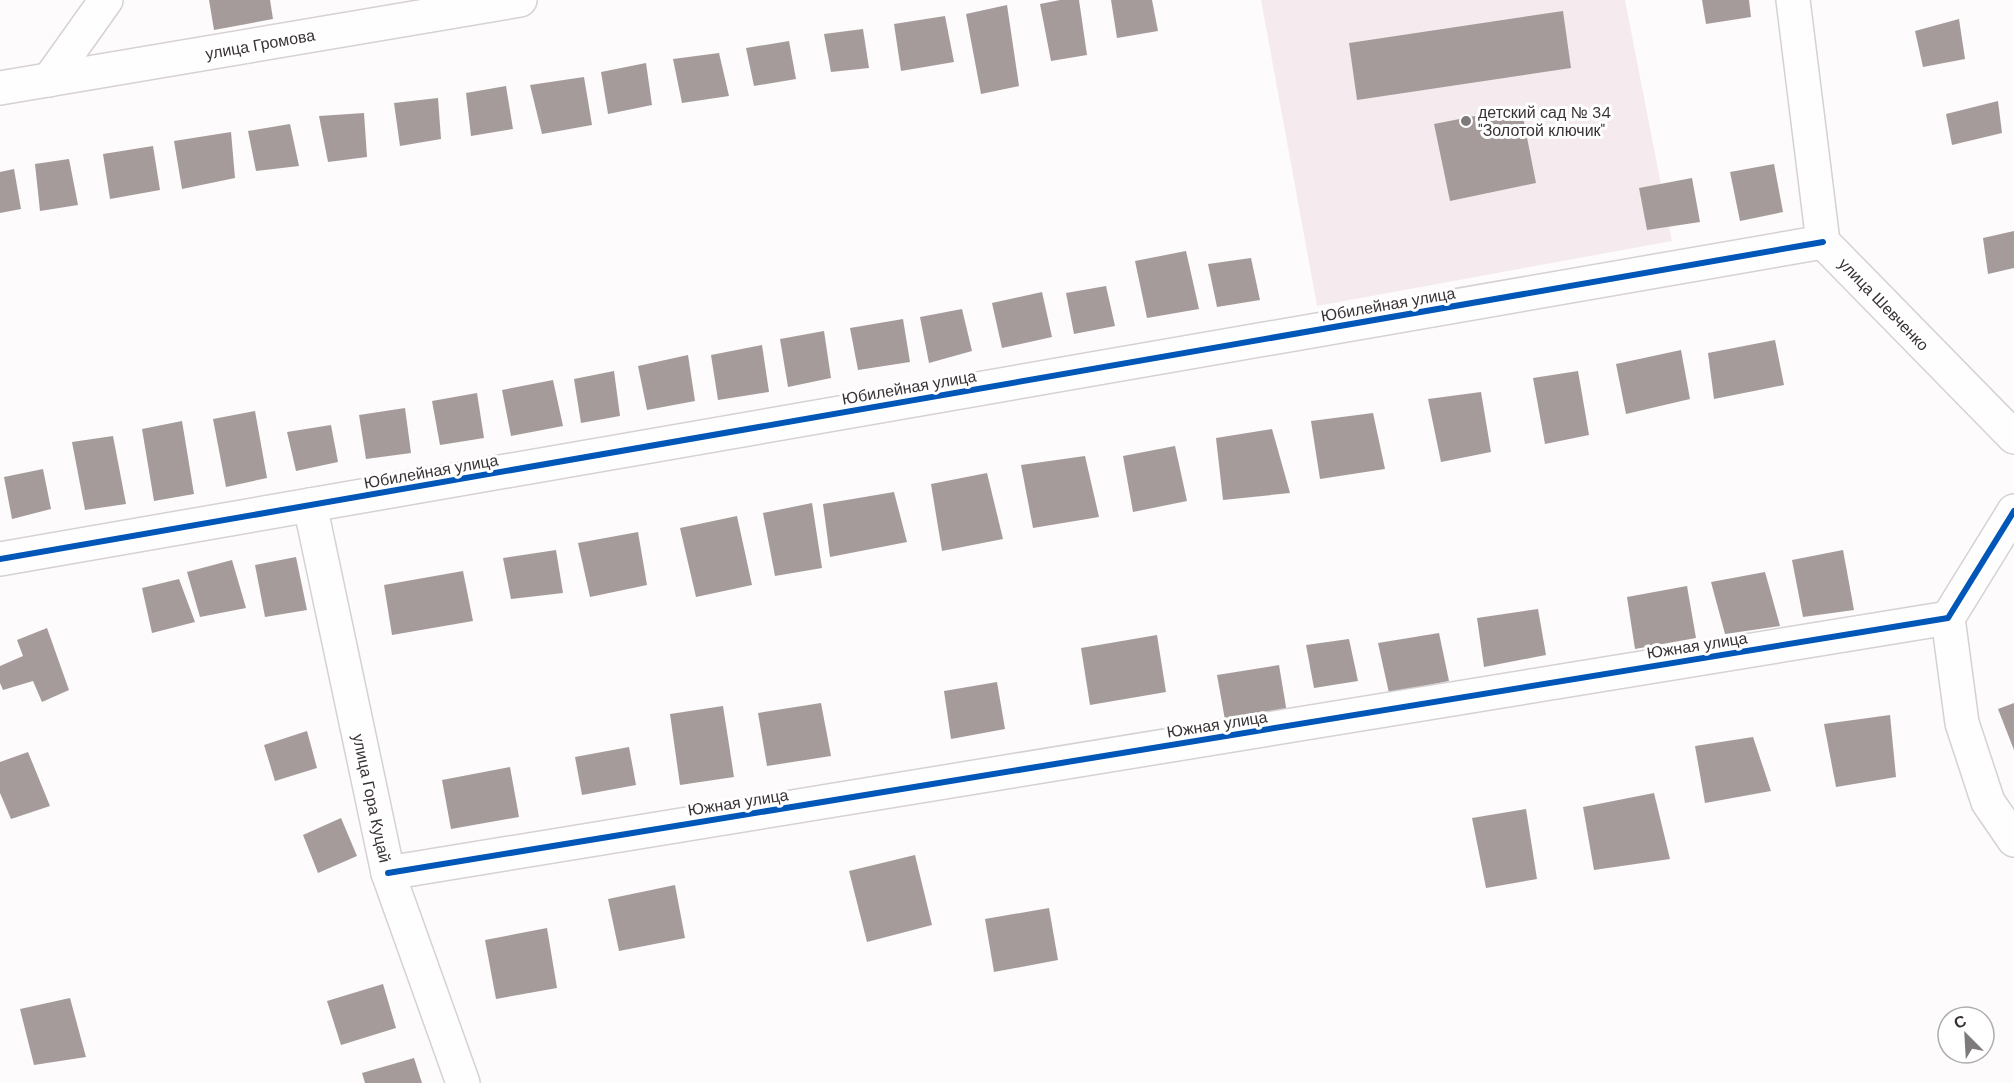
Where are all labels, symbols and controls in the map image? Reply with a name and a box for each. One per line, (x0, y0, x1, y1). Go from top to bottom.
street label: улица Громова (204, 25, 317, 64)
place label: детский сад № 34 "Золотой ключик" (1478, 102, 1611, 141)
marker: детский сад № 34 "Золотой ключик" (1459, 114, 1473, 128)
street label: улица Шевченко (1834, 253, 1934, 355)
street label: Юбилейная улица (1319, 282, 1457, 327)
street label: Юбилейная улица (840, 365, 978, 410)
street label: Юбилейная улица (362, 449, 500, 494)
street label: Южная улица (1645, 627, 1749, 664)
street label: Южная улица (1165, 706, 1269, 743)
street label: улица Гора Куцай (348, 732, 395, 864)
street label: Южная улица (686, 784, 790, 821)
north arrow (1936, 1005, 1996, 1065)
text: С (1951, 1010, 1970, 1034)

